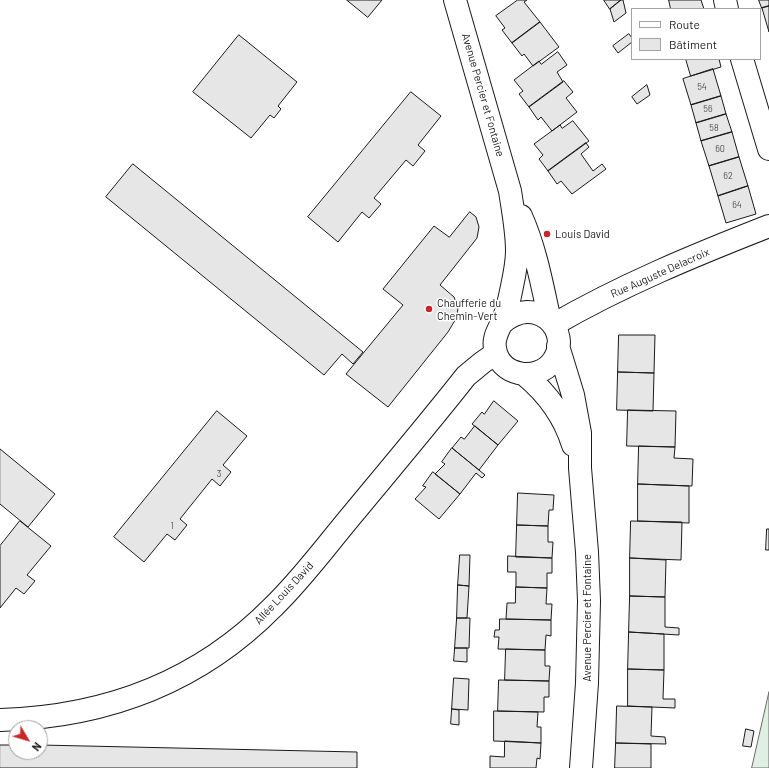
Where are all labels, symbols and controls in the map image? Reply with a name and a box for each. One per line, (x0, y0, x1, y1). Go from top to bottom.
legend (631, 8, 761, 60)
text: Route (669, 17, 700, 31)
street label: Avenue Percier et Fontaine (459, 32, 507, 158)
text: Bâtiment (669, 37, 717, 51)
house number: 54 (697, 82, 707, 92)
house number: 56 (703, 104, 713, 114)
house number: 58 (709, 123, 719, 133)
house number: 60 (715, 144, 725, 154)
house number: 62 (723, 171, 733, 181)
house number: 64 (732, 200, 742, 210)
place label: Louis David (555, 227, 610, 241)
marker: Louis David (542, 229, 552, 239)
street label: Rue Auguste Delacroix (609, 245, 711, 301)
place label: Chaufferie du Chemin-Vert (437, 296, 501, 322)
marker: Chaufferie du Chemin-Vert (424, 304, 434, 314)
house number: 3 (217, 469, 221, 479)
house number: 1 (170, 521, 174, 531)
street label: Avenue Percier et Fontaine (580, 554, 594, 682)
street label: Allée Louis David (252, 559, 316, 627)
north arrow (8, 720, 48, 760)
text: N (30, 740, 44, 754)

